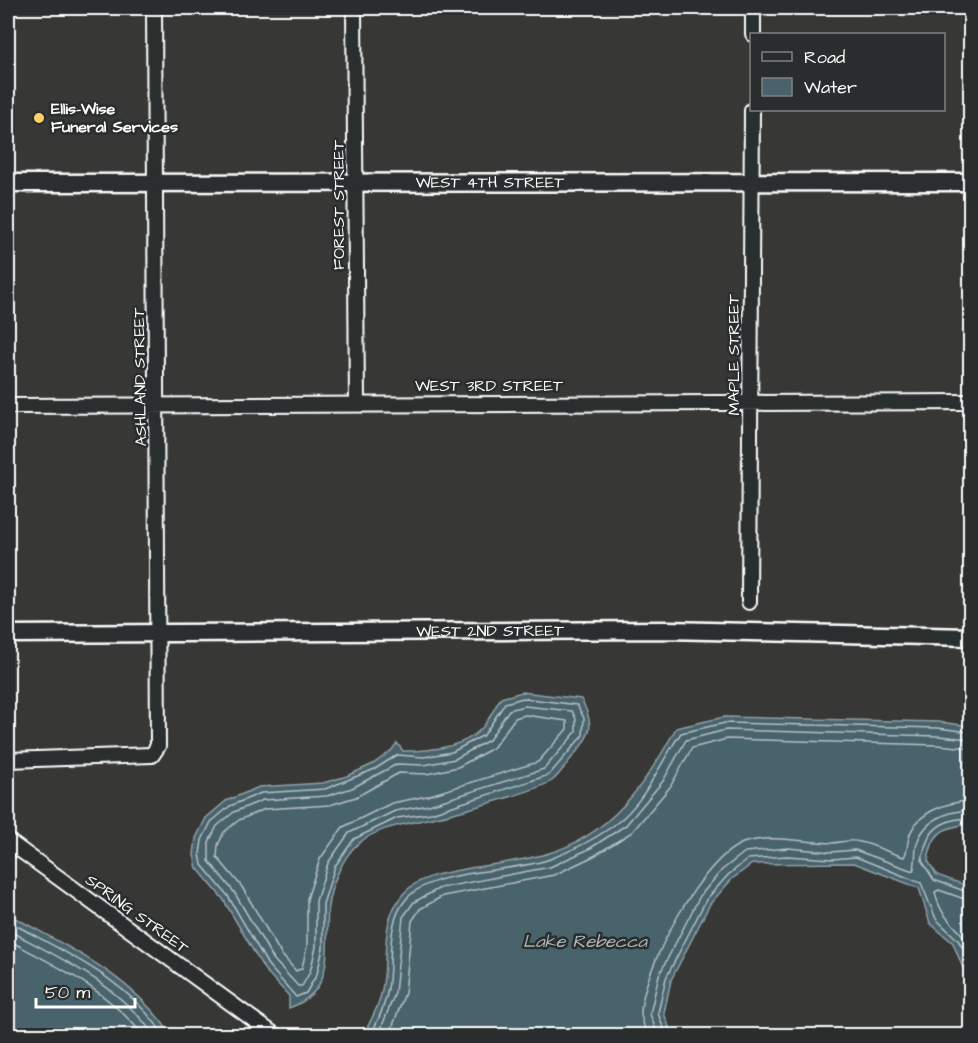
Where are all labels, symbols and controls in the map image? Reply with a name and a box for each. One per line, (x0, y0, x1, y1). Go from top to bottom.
legend (750, 33, 945, 111)
text: Road (804, 45, 845, 70)
text: Water (804, 75, 857, 100)
place label: Ellis-Wise Funeral Services (51, 98, 178, 138)
marker: Ellis-Wise Funeral Services (32, 111, 46, 125)
street label: FOREST STREET (328, 140, 350, 270)
street label: WEST 4TH STREET (416, 171, 564, 194)
street label: MAPLE STREET (723, 294, 745, 416)
street label: ASHLAND STREET (128, 307, 152, 447)
street label: WEST 3RD STREET (415, 375, 563, 397)
street label: WEST 2ND STREET (416, 620, 564, 643)
street label: SPRING STREET (81, 869, 193, 959)
water label: Lake Rebecca (523, 929, 648, 954)
scale bar (36, 971, 135, 1009)
text: 50 m (45, 980, 90, 1005)

